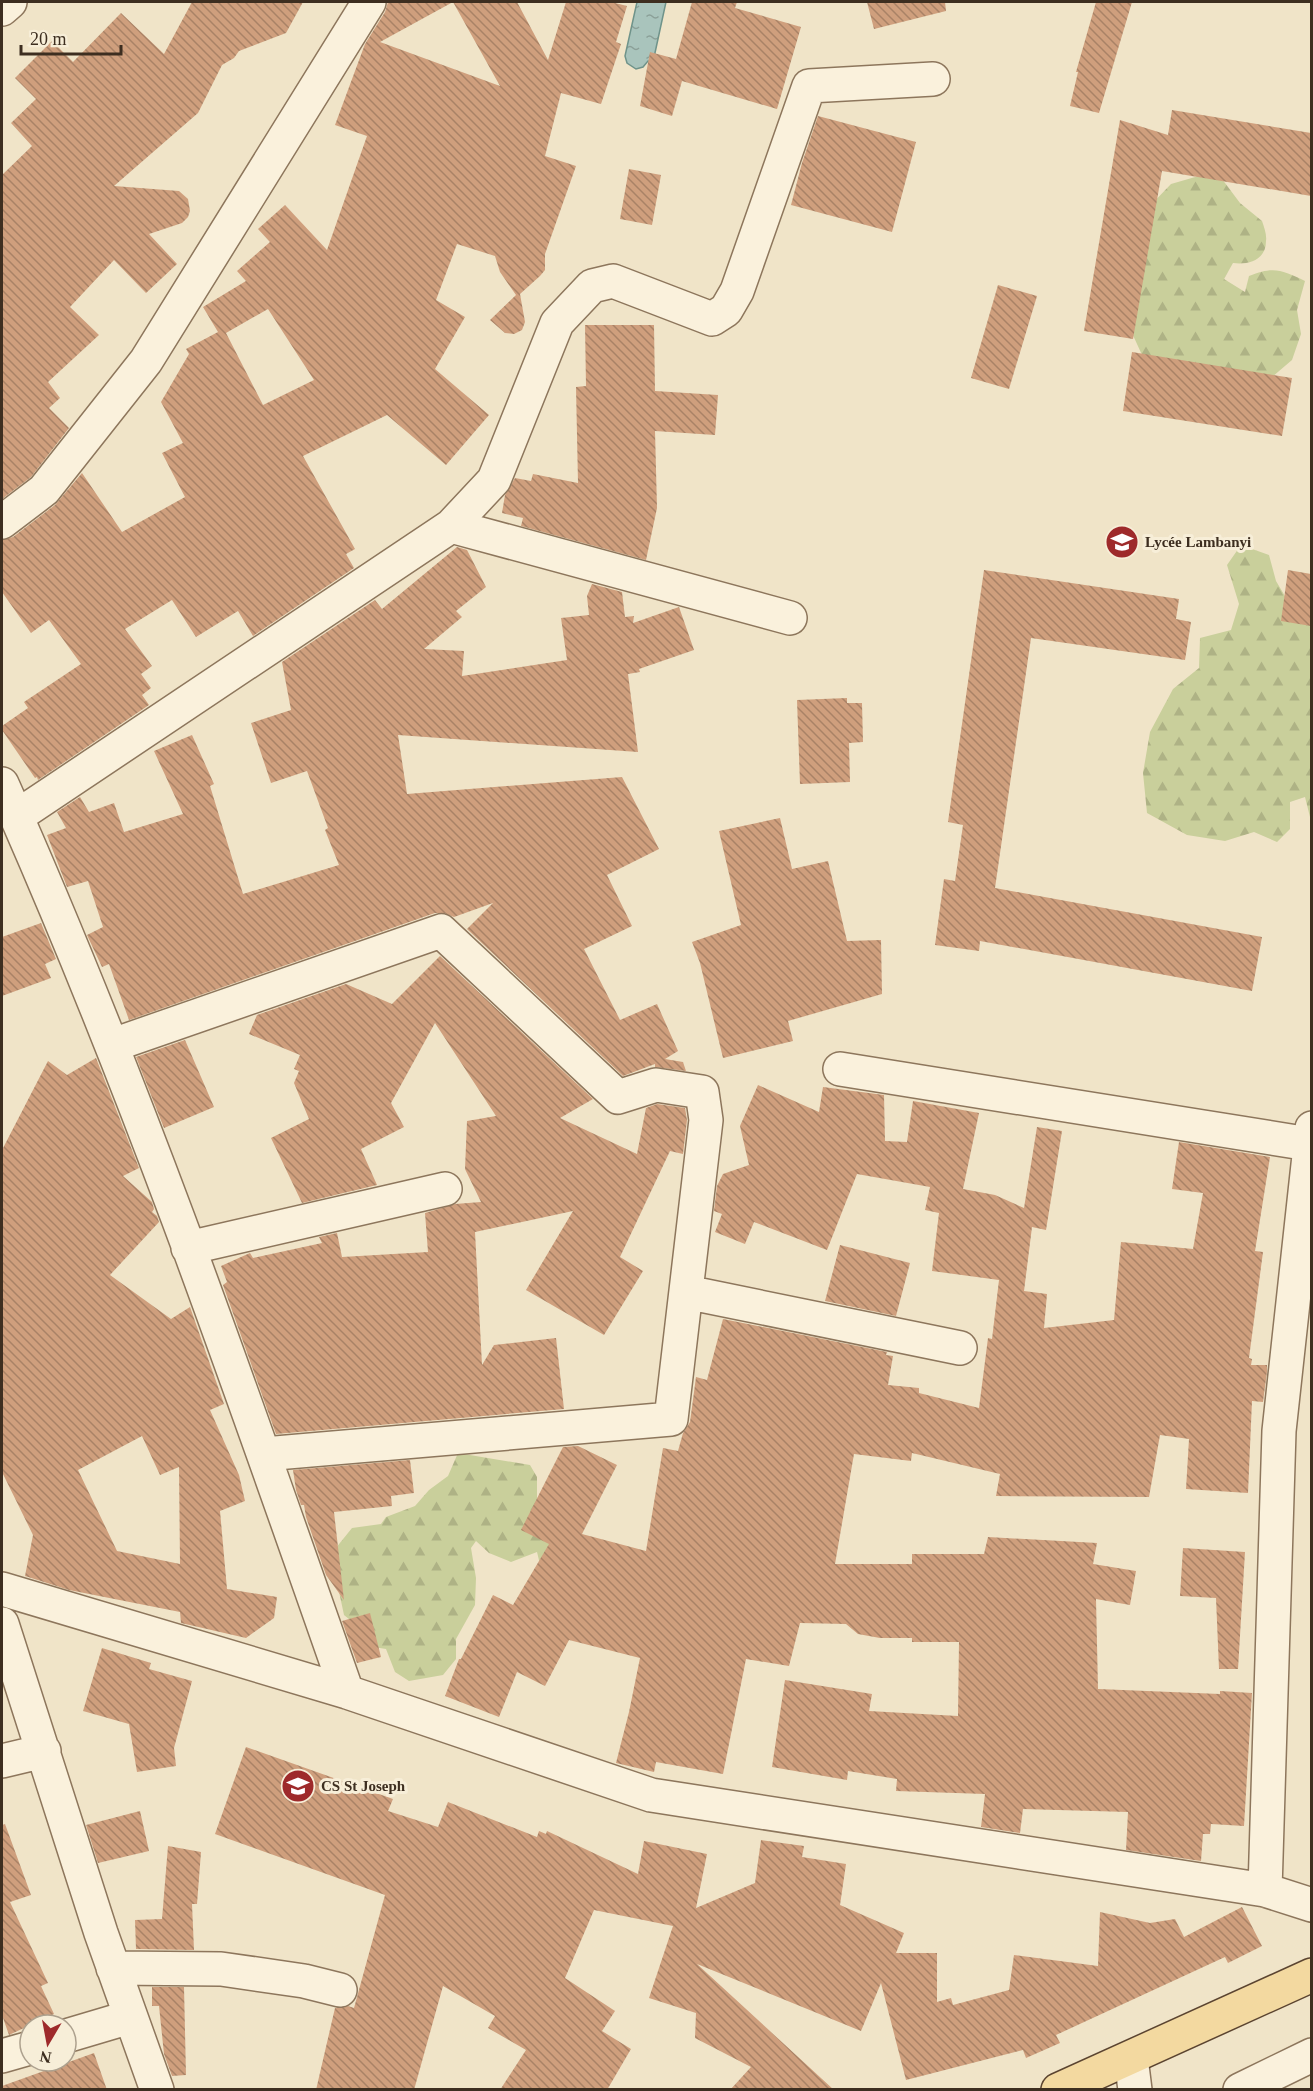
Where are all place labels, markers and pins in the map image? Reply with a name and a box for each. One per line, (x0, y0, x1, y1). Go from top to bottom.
school or university icon: Lycée Lambanyi (1104, 524, 1140, 560)
place label: Lycée Lambanyi (1145, 534, 1251, 550)
school or university icon: CS St Joseph (280, 1768, 316, 1804)
place label: CS St Joseph (321, 1778, 406, 1794)

